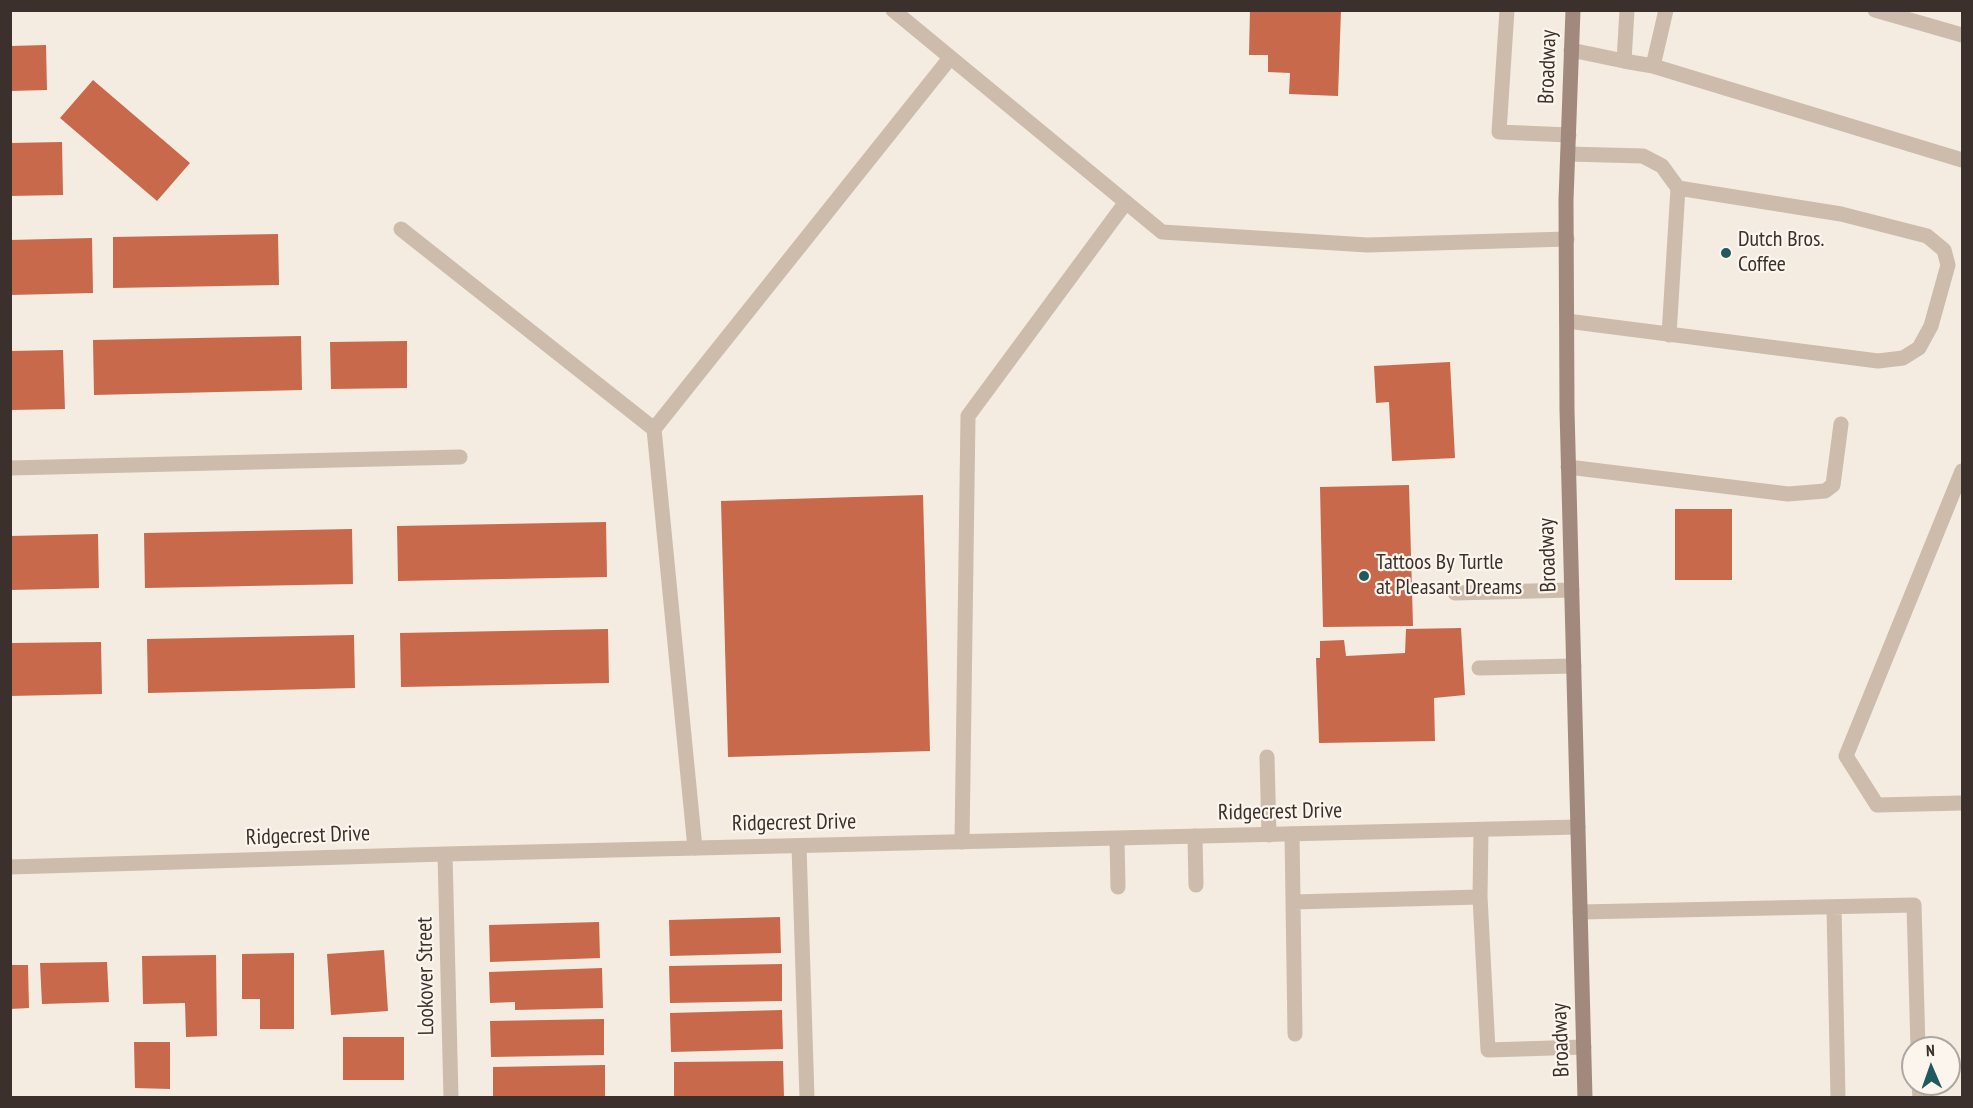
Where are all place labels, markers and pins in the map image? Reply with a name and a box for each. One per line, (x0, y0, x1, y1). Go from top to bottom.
place label: Dutch Bros. Coffee (1738, 227, 1824, 278)
marker: Dutch Bros. Coffee (1719, 246, 1733, 260)
place label: Tattoos By Turtle at Pleasant Dreams (1376, 550, 1522, 602)
marker: Tattoos By Turtle at Pleasant Dreams (1357, 569, 1371, 583)

